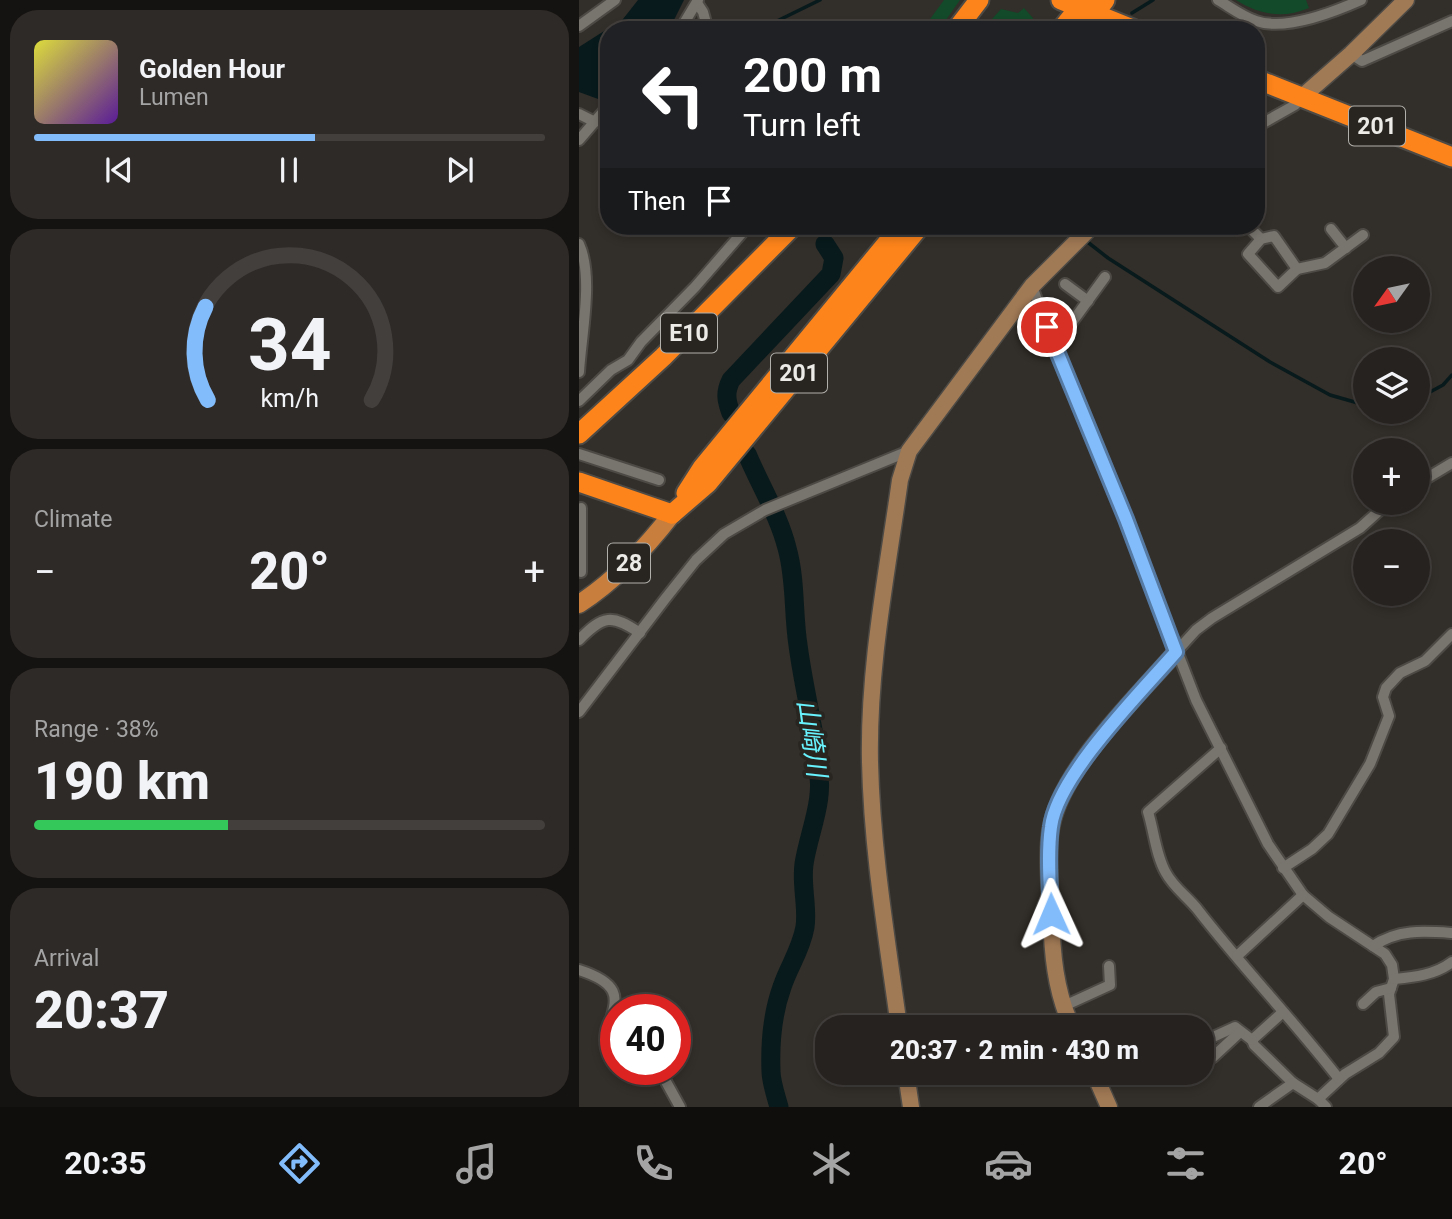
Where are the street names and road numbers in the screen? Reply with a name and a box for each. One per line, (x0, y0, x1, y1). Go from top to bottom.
road number: 201 (1349, 106, 1405, 146)
road number: E10 (661, 314, 717, 352)
road number: 201 (771, 354, 827, 392)
road number: 28 (608, 544, 650, 582)

